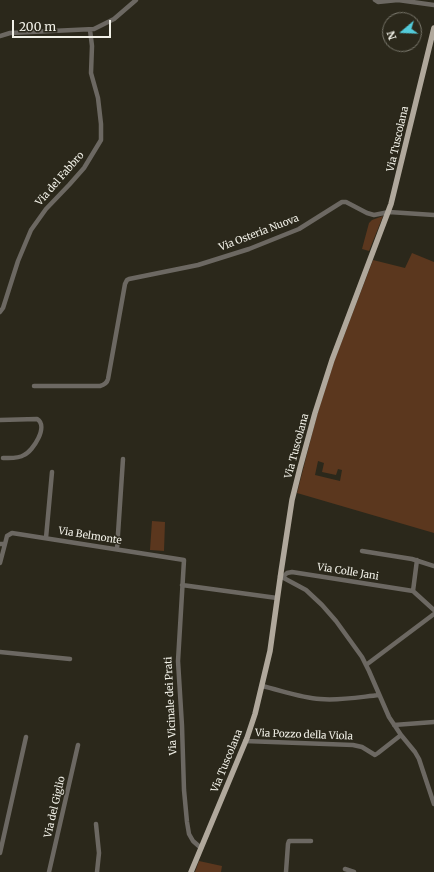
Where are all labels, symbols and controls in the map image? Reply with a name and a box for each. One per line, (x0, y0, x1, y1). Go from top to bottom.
scale bar (14, 12, 113, 38)
north arrow (382, 12, 422, 52)
text: 200 m (19, 19, 56, 34)
text: N (384, 29, 400, 42)
street label: Via Tuscolana (385, 105, 411, 173)
street label: Via del Fabbro (33, 150, 87, 208)
street label: Via Osteria Nuova (217, 212, 301, 254)
street label: Via Tuscolana (283, 412, 311, 480)
street label: Via Belmonte (57, 525, 123, 547)
street label: Via Colle Jani (316, 561, 380, 583)
street label: Via Vicinale dei Prati (162, 656, 180, 756)
street label: Via Pozzo della Viola (255, 727, 353, 743)
street label: Via Tuscolana (209, 728, 245, 794)
street label: Via del Giglio (42, 775, 68, 839)

